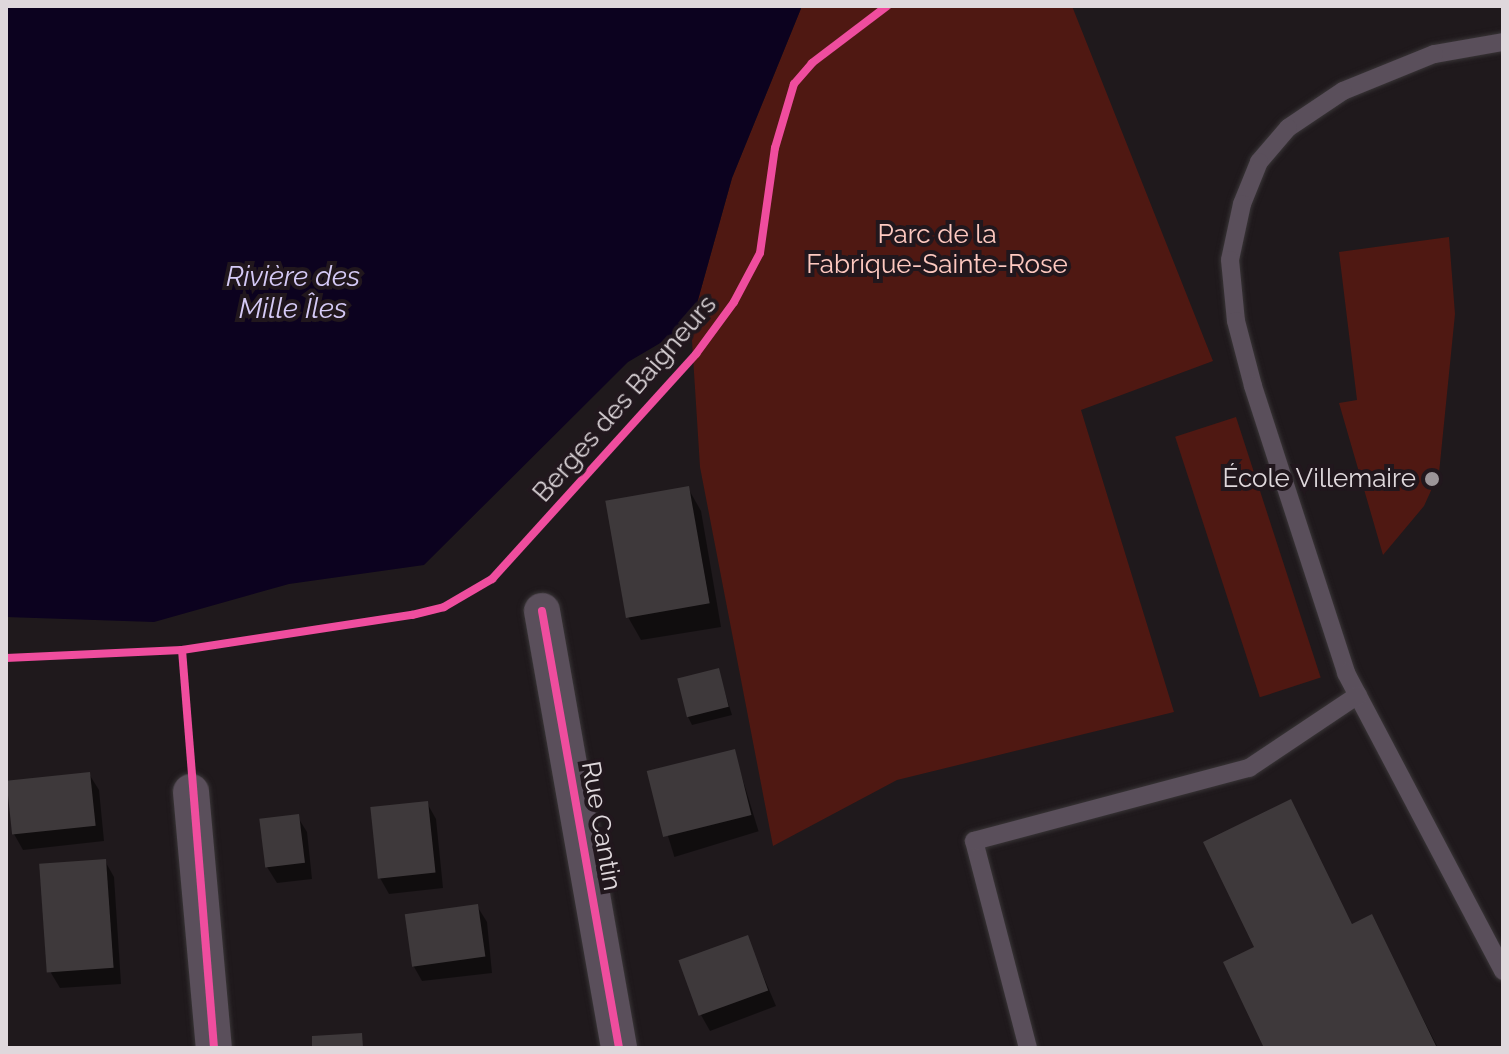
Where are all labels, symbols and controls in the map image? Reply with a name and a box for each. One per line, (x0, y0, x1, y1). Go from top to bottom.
park label: Parc de la Fabrique-Sainte-Rose (806, 219, 1068, 280)
water label: Rivière des Mille Îles (226, 260, 360, 326)
street label: Berges des Baigneurs (527, 289, 723, 509)
place label: École Villemaire (1222, 463, 1416, 495)
marker: École Villemaire (1423, 470, 1441, 488)
street label: Rue Cantin (574, 759, 628, 893)

